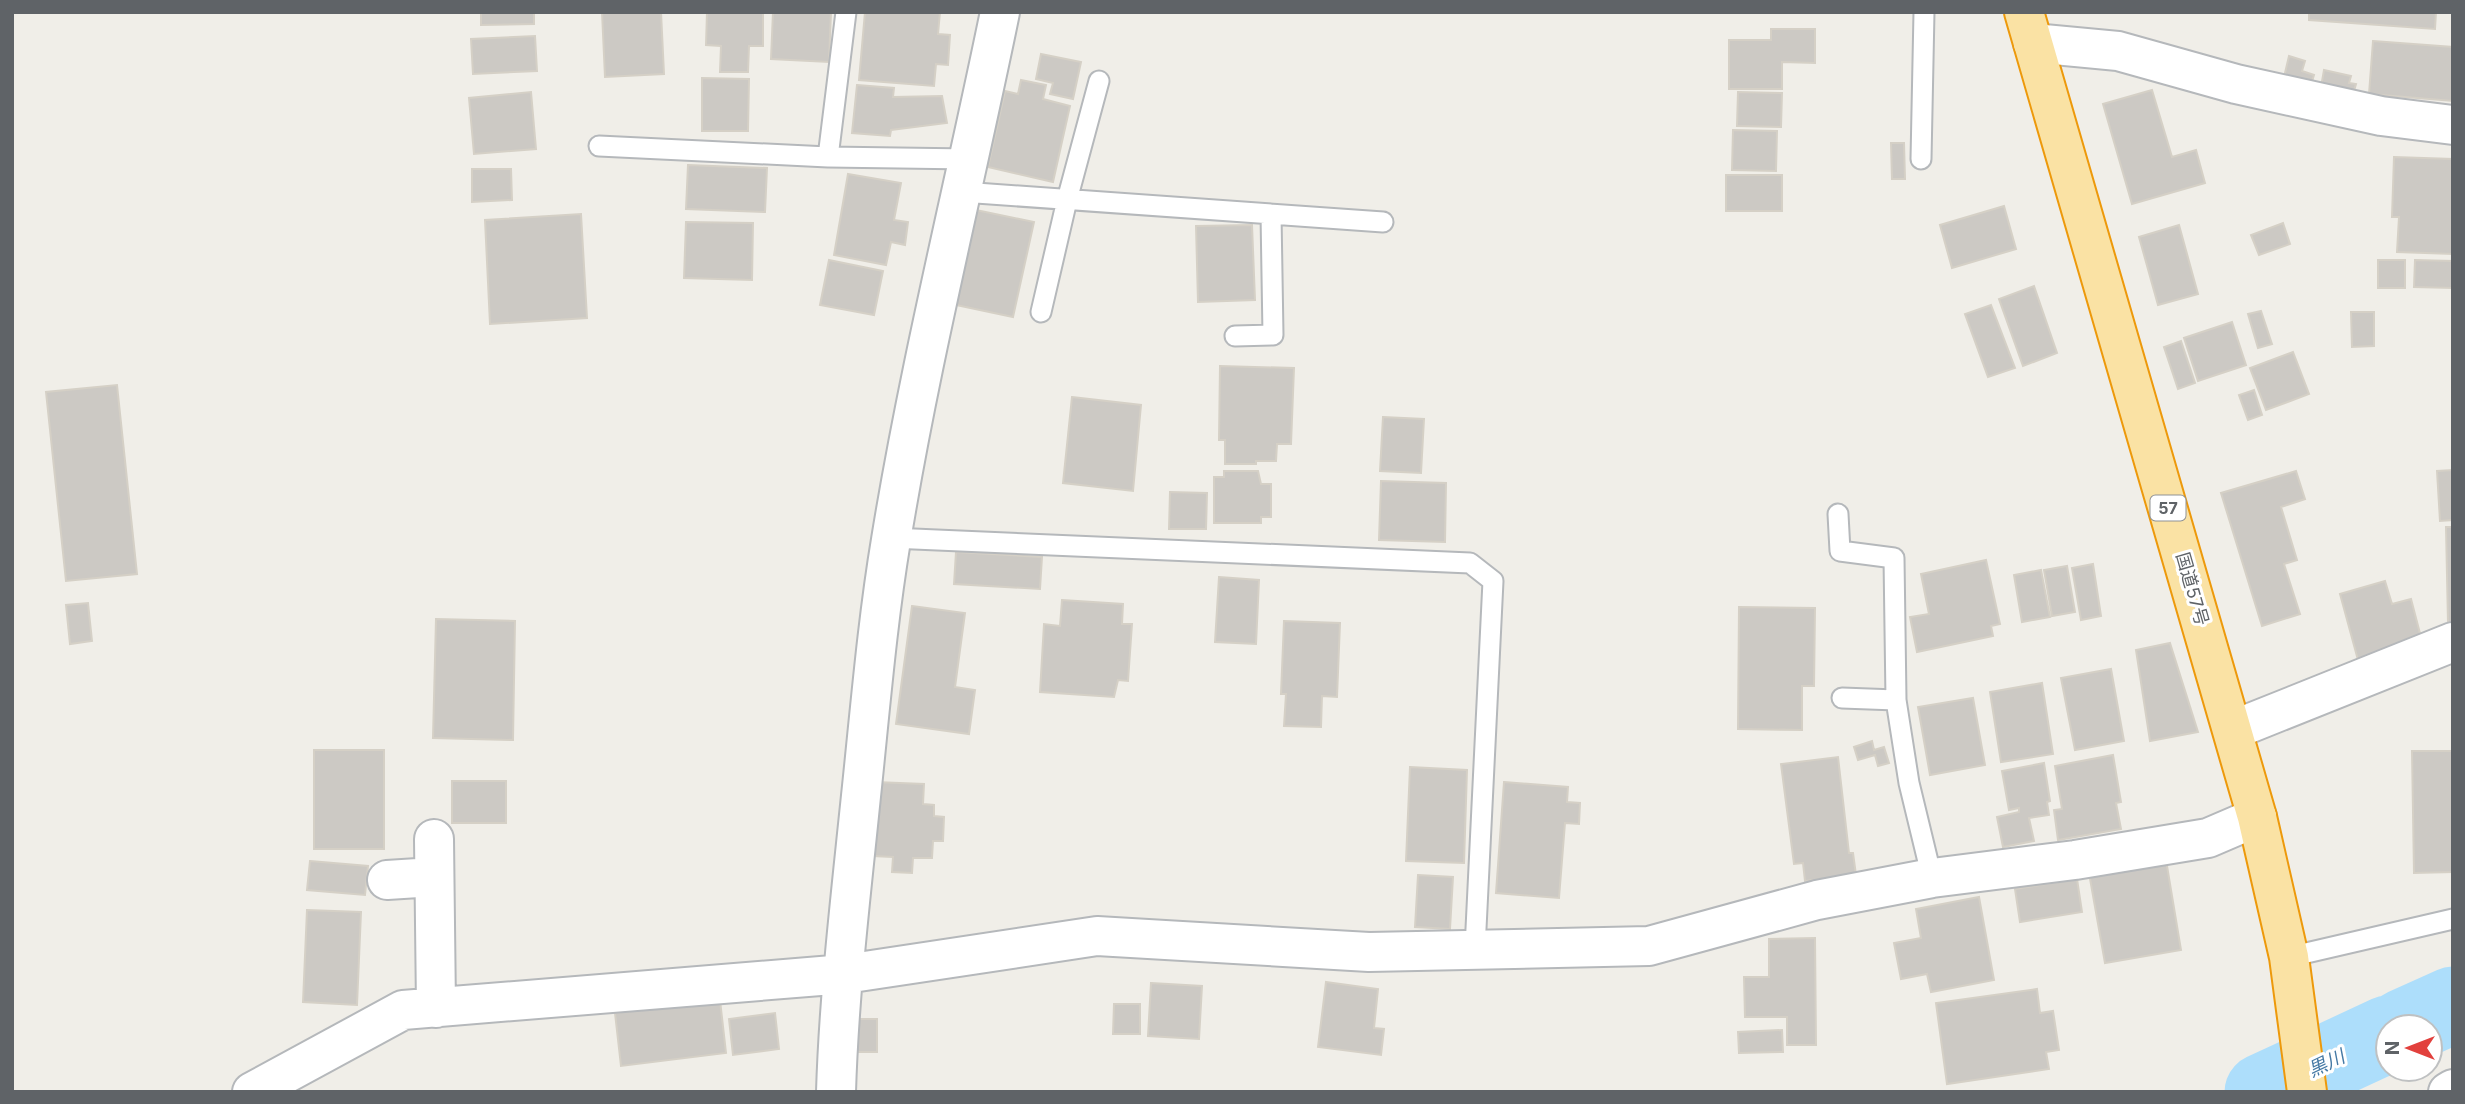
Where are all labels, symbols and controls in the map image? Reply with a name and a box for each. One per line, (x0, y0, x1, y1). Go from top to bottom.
road number: 57 (2150, 495, 2186, 520)
street label: 国道57号 (2172, 550, 2213, 628)
north arrow (2374, 1013, 2444, 1083)
text: N (2381, 1041, 2404, 1055)
water label: 黒川 (2304, 1044, 2350, 1082)

